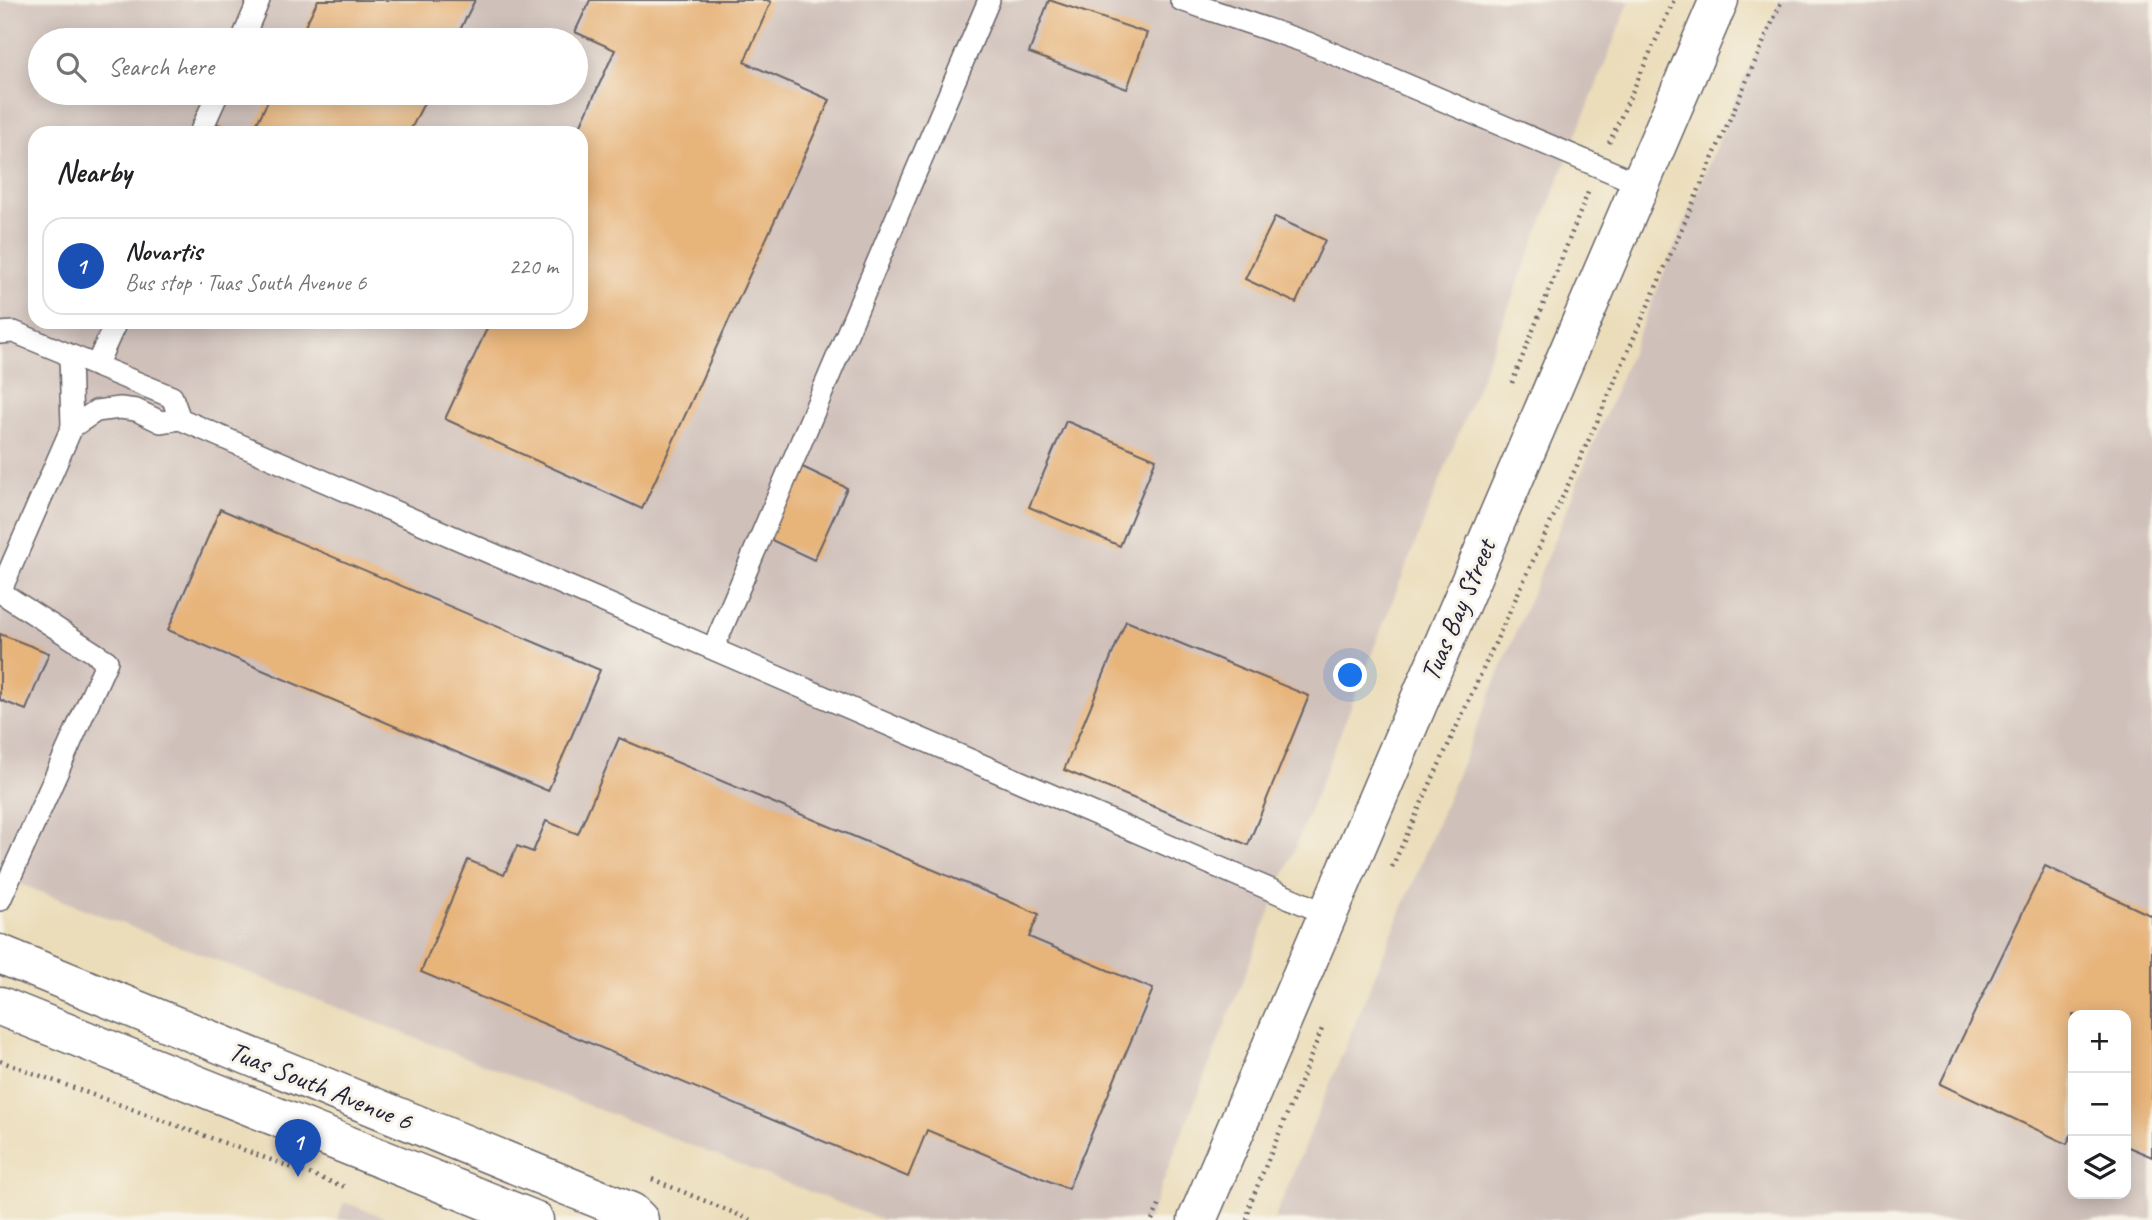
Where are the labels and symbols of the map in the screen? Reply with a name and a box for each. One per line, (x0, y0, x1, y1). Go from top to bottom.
street label: Tuas Bay Street (1412, 532, 1504, 686)
your location (1333, 658, 1367, 692)
street label: Tuas South Avenue 6 (224, 1033, 419, 1139)
pin: 1 (275, 1119, 321, 1177)

